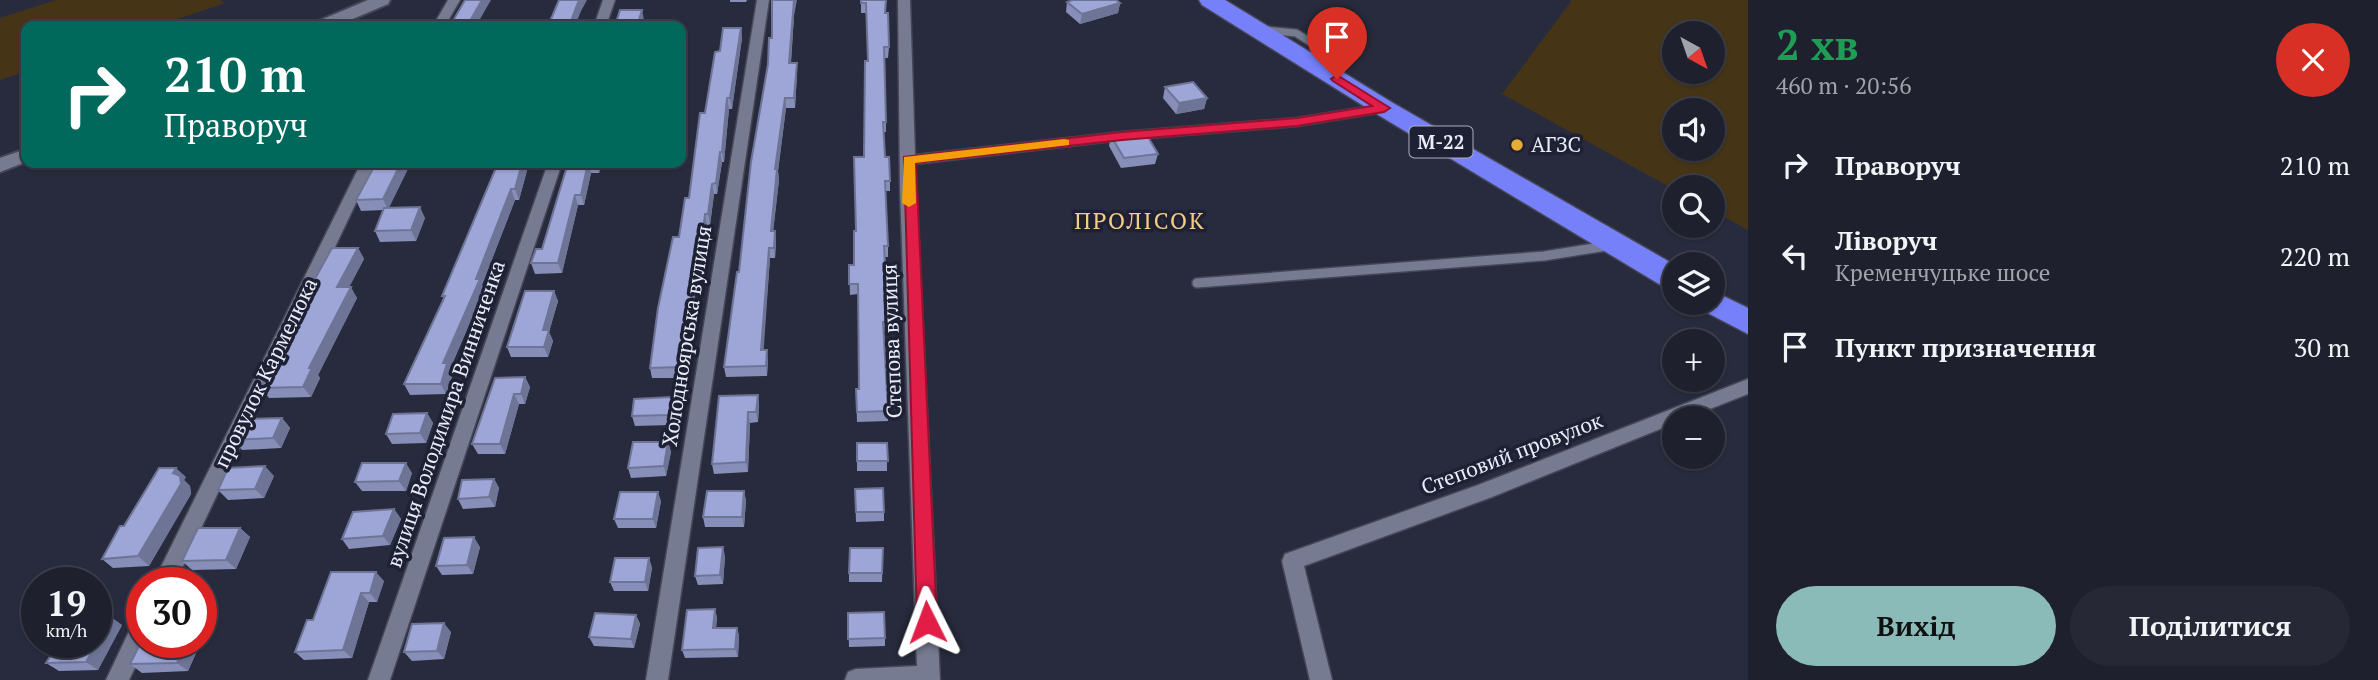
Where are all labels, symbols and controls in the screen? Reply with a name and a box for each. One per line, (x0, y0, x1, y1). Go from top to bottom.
pin (1307, 7, 1367, 79)
text: 2 хв (1776, 16, 1859, 72)
icon: arrive (1318, 18, 1356, 56)
north arrow (1662, 21, 1726, 84)
map controls (1662, 21, 1725, 469)
button: close (2276, 23, 2350, 97)
text: 210 m (164, 41, 306, 106)
icon: right (49, 49, 140, 140)
text: 460 m · 20:56 (1776, 70, 1911, 101)
button: sound (1662, 98, 1725, 161)
text: Праворуч (164, 104, 308, 146)
road number: М-22 (1410, 126, 1472, 158)
place label: АГЗС (1531, 130, 1581, 158)
marker: АГЗС (1509, 137, 1525, 153)
icon: right (1776, 146, 1814, 184)
text: Праворуч (1835, 148, 1961, 182)
text: 210 m (2280, 148, 2350, 182)
button: search (1662, 175, 1725, 238)
district label: ПРОЛІСОК (1074, 205, 1206, 236)
street label: Холодноярська вулиця (655, 223, 717, 448)
text: Ліворуч (1835, 223, 1938, 257)
icon: left (1776, 237, 1814, 275)
text: 220 m (2280, 239, 2350, 273)
button: layers (1662, 252, 1725, 315)
street label: вулиця Володимира Винниченка (379, 256, 511, 571)
text: Кременчуцьке шосе (1835, 257, 2050, 288)
street label: Степова вулиця (874, 263, 908, 419)
street label: провулок Кармелюка (207, 272, 324, 472)
icon: arrive (1776, 328, 1814, 366)
button: + (1662, 329, 1725, 392)
text: Пункт призначення (1835, 330, 2096, 364)
text: 30 m (2294, 330, 2350, 364)
street label: Степовий провулок (1417, 405, 1607, 501)
button: − (1662, 406, 1725, 469)
speed limit sign: 30 (126, 567, 217, 658)
text: 19 (47, 580, 86, 626)
position arrow (890, 585, 964, 659)
button: Вихід (1776, 586, 2056, 666)
button: Поділитися (2070, 586, 2350, 666)
text: km/h (46, 618, 87, 642)

